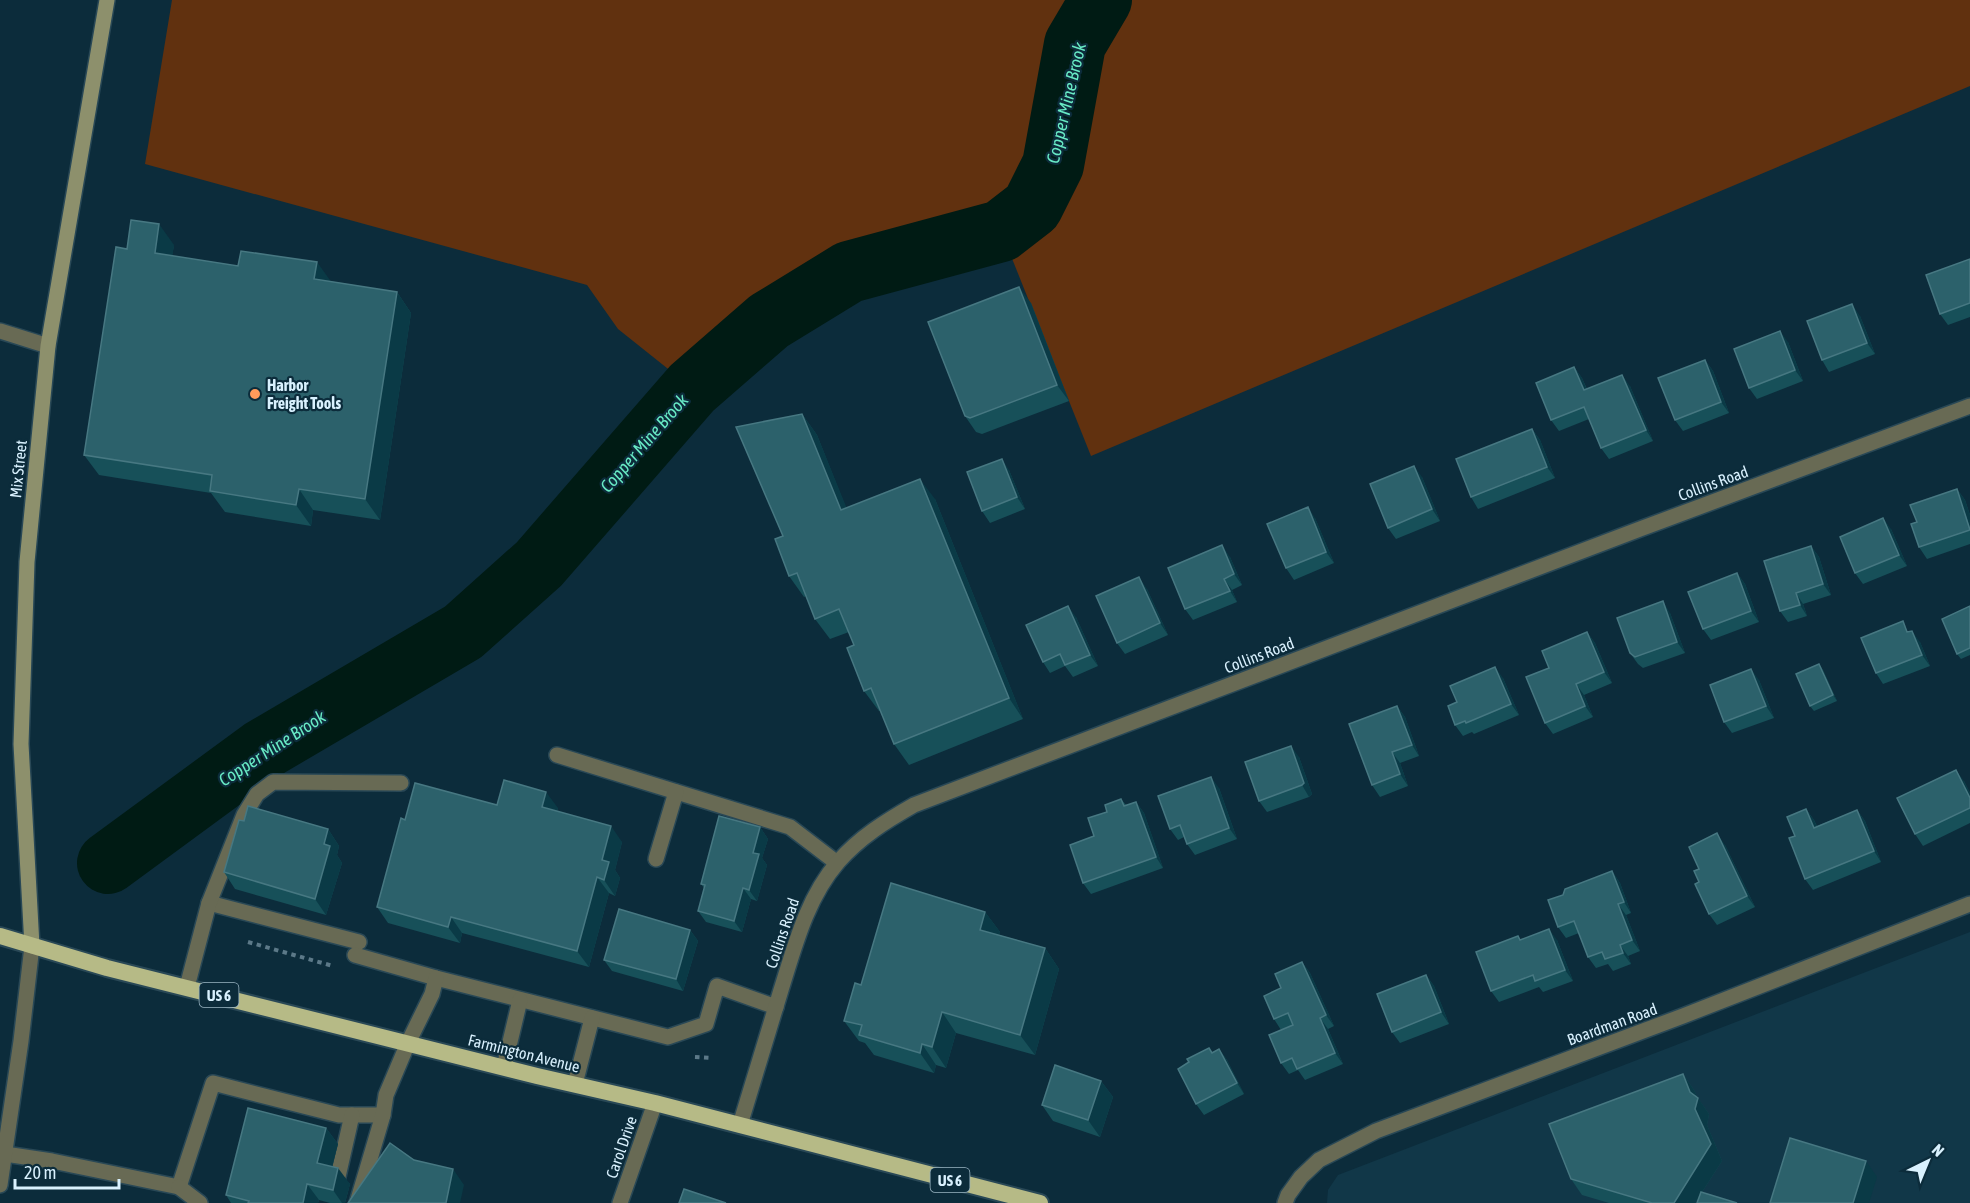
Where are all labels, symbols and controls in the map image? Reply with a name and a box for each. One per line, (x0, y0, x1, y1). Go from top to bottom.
water label: Copper Mine Brook (1042, 40, 1090, 165)
place label: Harbor Freight Tools (267, 376, 342, 412)
marker: Harbor Freight Tools (248, 387, 262, 401)
water label: Copper Mine Brook (596, 389, 693, 496)
street label: Mix Street (6, 439, 30, 499)
street label: Collins Road (1676, 462, 1750, 504)
street label: Collins Road (1222, 634, 1296, 676)
water label: Copper Mine Brook (215, 705, 330, 790)
street label: Collins Road (762, 896, 802, 970)
road number: US 6 (200, 983, 238, 1007)
street label: Boardman Road (1565, 999, 1659, 1049)
street label: Farmington Avenue (466, 1030, 582, 1077)
street label: Carol Drive (602, 1114, 640, 1180)
north arrow (1898, 1131, 1958, 1191)
text: N (1929, 1140, 1948, 1160)
scale bar (15, 1152, 118, 1190)
text: 20 m (24, 1162, 56, 1183)
road number: US 6 (930, 1168, 970, 1192)

